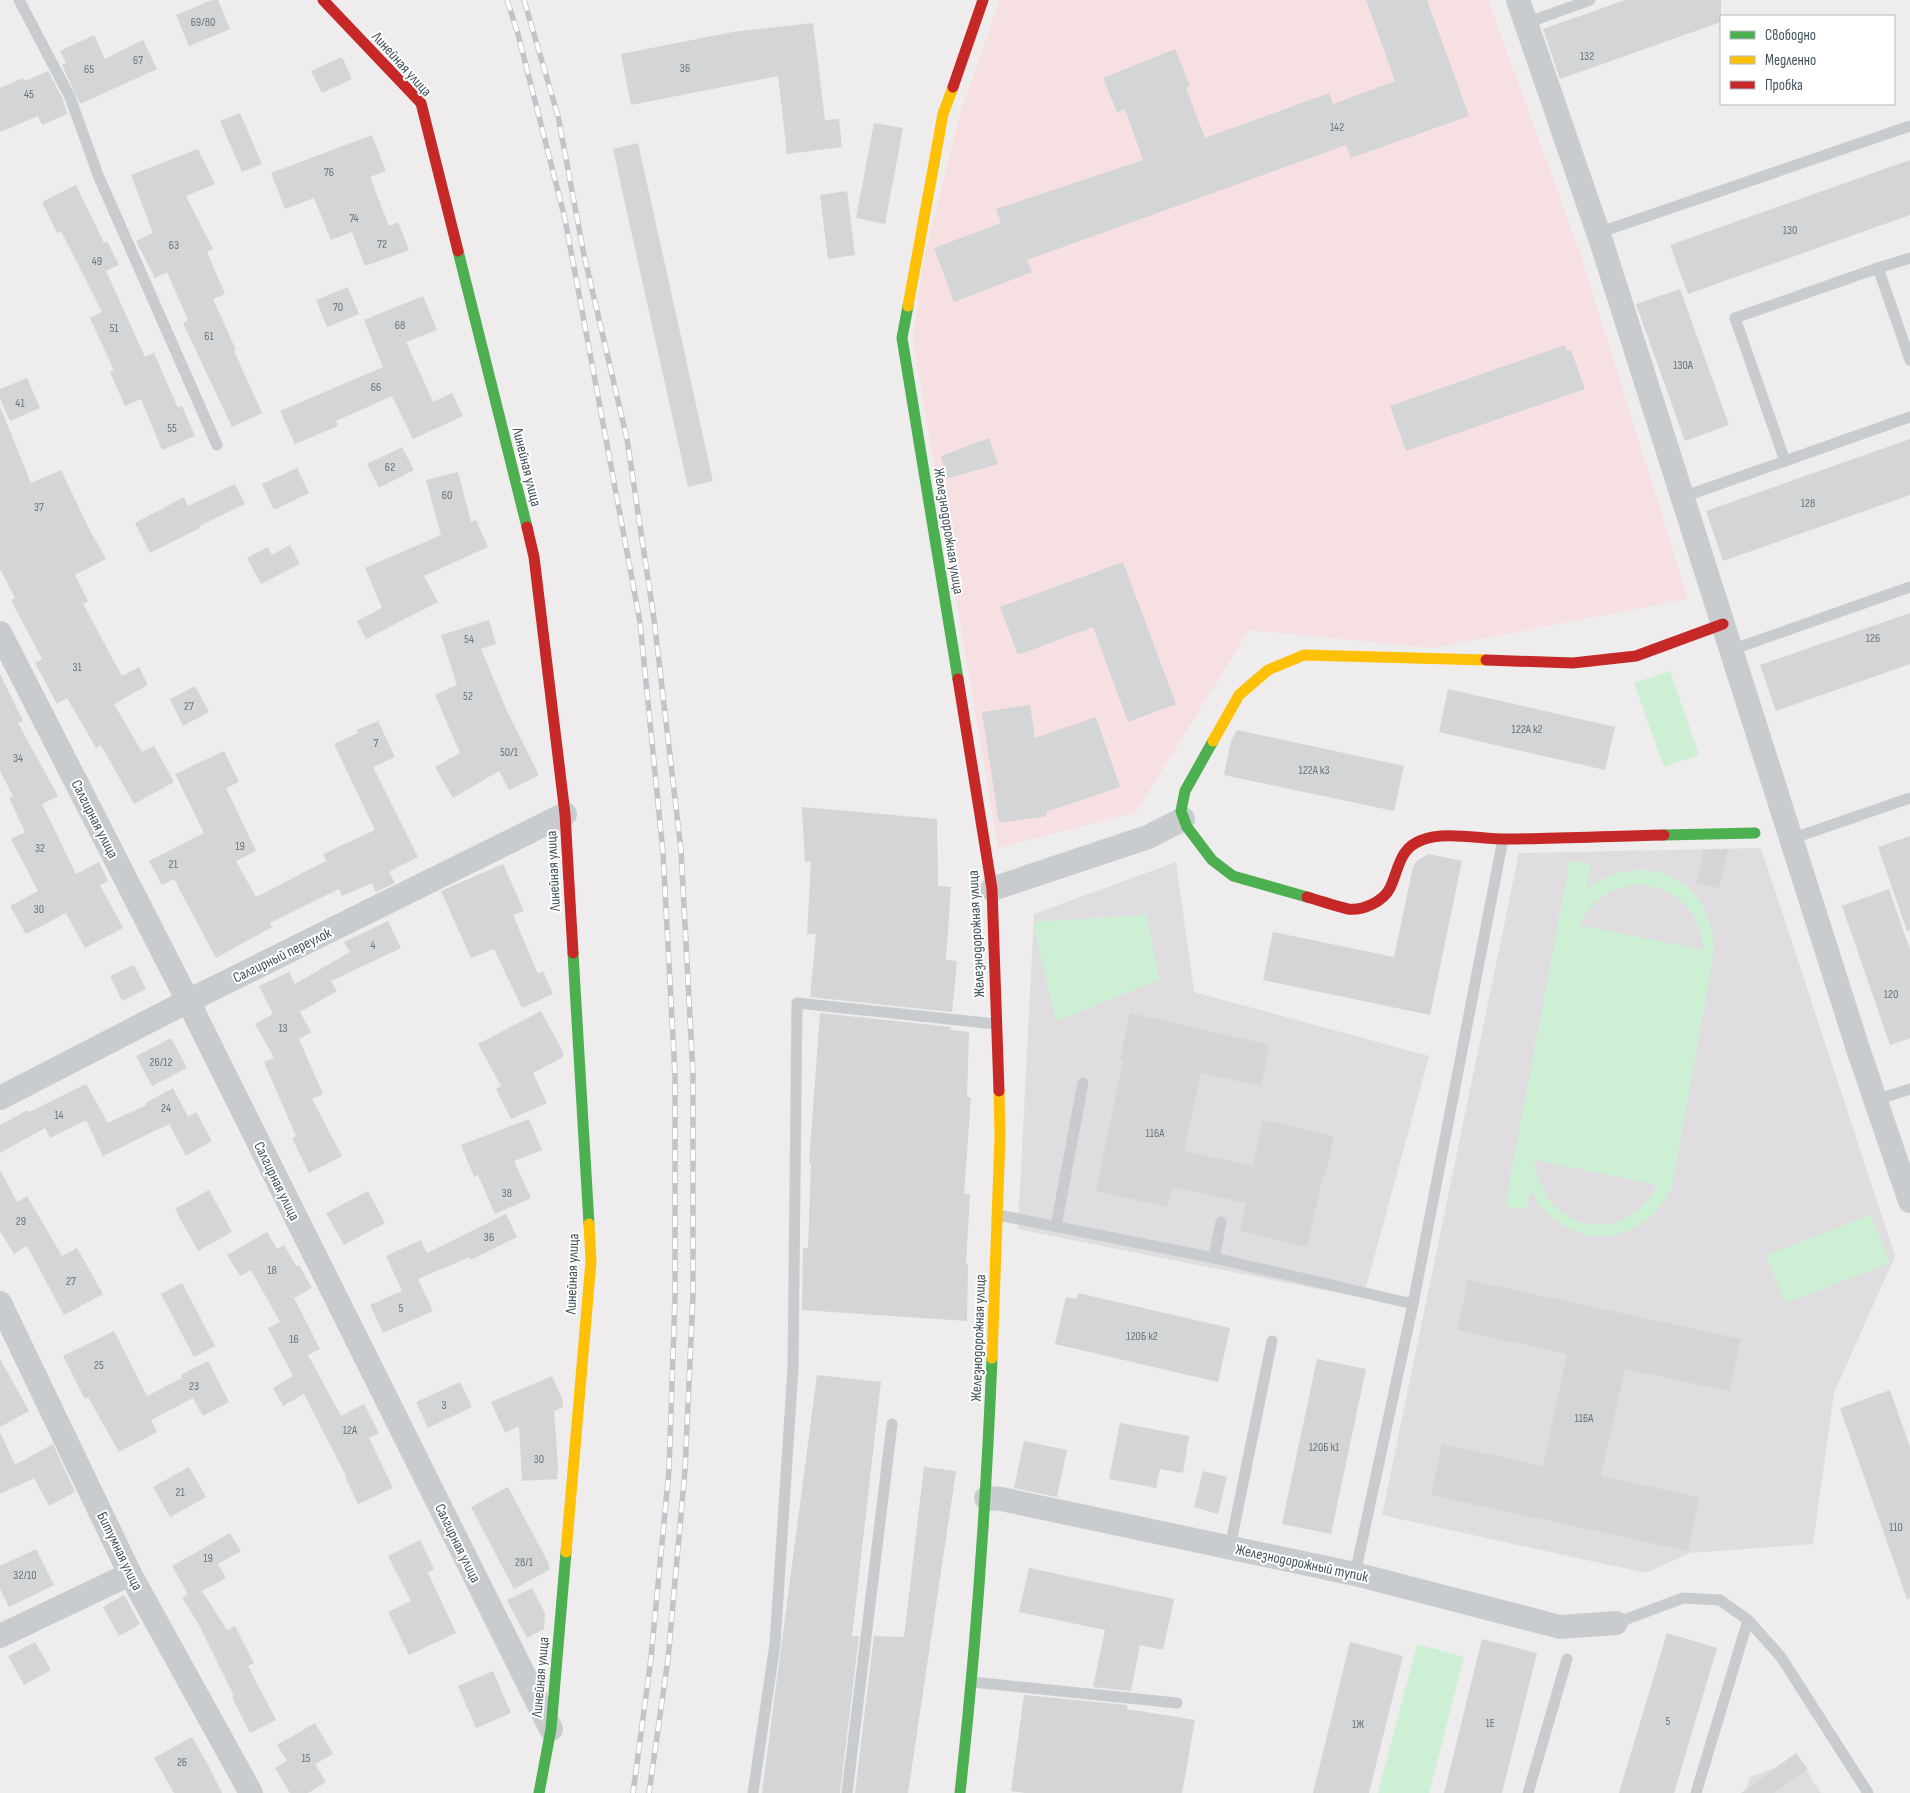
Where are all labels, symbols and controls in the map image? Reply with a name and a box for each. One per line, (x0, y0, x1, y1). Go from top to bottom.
house number: 69/80 (191, 15, 215, 30)
legend (1720, 15, 1895, 105)
text: Свободно (1765, 26, 1816, 45)
street label: Линейная улица (367, 27, 436, 101)
house number: 132 (1580, 49, 1594, 64)
text: Медленно (1765, 51, 1816, 70)
house number: 67 (133, 53, 143, 68)
house number: 36 (680, 61, 690, 76)
house number: 65 (84, 62, 94, 77)
text: Пробка (1765, 76, 1803, 95)
house number: 45 (24, 87, 34, 102)
house number: 142 (1330, 120, 1344, 135)
house number: 76 (324, 165, 334, 180)
house number: 74 (349, 211, 359, 226)
house number: 130 (1783, 223, 1797, 238)
house number: 72 (377, 237, 387, 252)
house number: 63 (169, 238, 179, 253)
house number: 49 (92, 254, 102, 269)
house number: 70 (333, 300, 343, 315)
house number: 68 (395, 318, 405, 333)
house number: 51 (109, 321, 119, 336)
house number: 61 (204, 329, 215, 344)
house number: 130А (1673, 358, 1694, 373)
house number: 66 (371, 380, 381, 395)
house number: 41 (15, 396, 25, 411)
house number: 55 (167, 421, 177, 436)
street label: Линейная улица (507, 425, 546, 509)
house number: 62 (385, 460, 395, 475)
street label: Железнодорожная улица (929, 467, 968, 596)
house number: 60 (442, 488, 452, 503)
house number: 128 (1801, 496, 1815, 511)
house number: 37 (34, 500, 44, 515)
house number: 126 (1866, 631, 1880, 646)
house number: 54 (464, 632, 474, 647)
house number: 31 (72, 660, 82, 675)
house number: 52 (463, 689, 473, 704)
house number: 27 (184, 699, 194, 714)
house number: 122А к2 (1512, 722, 1542, 737)
house number: 7 (374, 736, 379, 751)
house number: 50/1 (500, 745, 519, 760)
house number: 34 (13, 751, 23, 766)
house number: 122А к3 (1299, 763, 1329, 778)
street label: Салгирная улица (67, 777, 123, 862)
street label: Линейная улица (542, 830, 565, 913)
house number: 19 (235, 839, 245, 854)
house number: 32 (35, 841, 45, 856)
house number: 21 (168, 857, 178, 872)
street label: Железнодорожная улица (964, 870, 989, 998)
house number: 30 (34, 902, 44, 917)
street label: Салгирный переулок (230, 923, 335, 987)
house number: 4 (370, 938, 376, 953)
house number: 120 (1884, 987, 1898, 1002)
house number: 13 (278, 1021, 288, 1036)
house number: 26/12 (150, 1055, 173, 1070)
house number: 24 (161, 1101, 171, 1116)
house number: 14 (54, 1108, 64, 1123)
house number: 116А (1146, 1126, 1165, 1141)
street label: Салгирная улица (249, 1139, 304, 1224)
house number: 38 (502, 1186, 512, 1201)
house number: 29 (16, 1214, 26, 1229)
house number: 36 (484, 1230, 494, 1245)
street label: Линейная улица (562, 1233, 583, 1316)
house number: 18 (267, 1263, 277, 1278)
house number: 27 (66, 1274, 76, 1289)
street label: Железнодорожная улица (967, 1274, 990, 1402)
house number: 5 (399, 1301, 404, 1316)
house number: 120Б к2 (1126, 1329, 1158, 1344)
house number: 16 (289, 1332, 299, 1347)
house number: 25 (94, 1358, 104, 1373)
house number: 23 (189, 1379, 199, 1394)
house number: 3 (441, 1398, 447, 1413)
house number: 116А (1575, 1411, 1594, 1426)
house number: 12А (343, 1423, 358, 1438)
house number: 120Б к1 (1309, 1440, 1340, 1455)
house number: 30 (534, 1452, 544, 1467)
house number: 21 (175, 1485, 185, 1500)
street label: Салгирная улица (430, 1501, 485, 1586)
street label: Битумная улица (92, 1509, 147, 1594)
house number: 110 (1889, 1520, 1903, 1535)
street label: Железнодорожный тупик (1234, 1540, 1370, 1587)
house number: 19 (203, 1551, 213, 1566)
house number: 28/1 (515, 1555, 534, 1570)
house number: 32/10 (13, 1568, 37, 1583)
street label: Линейная улица (527, 1636, 554, 1719)
house number: 5 (1666, 1714, 1671, 1729)
house number: 1Е (1485, 1716, 1495, 1731)
house number: 1Ж (1352, 1717, 1364, 1732)
house number: 15 (301, 1751, 311, 1766)
house number: 26 (177, 1755, 187, 1770)

